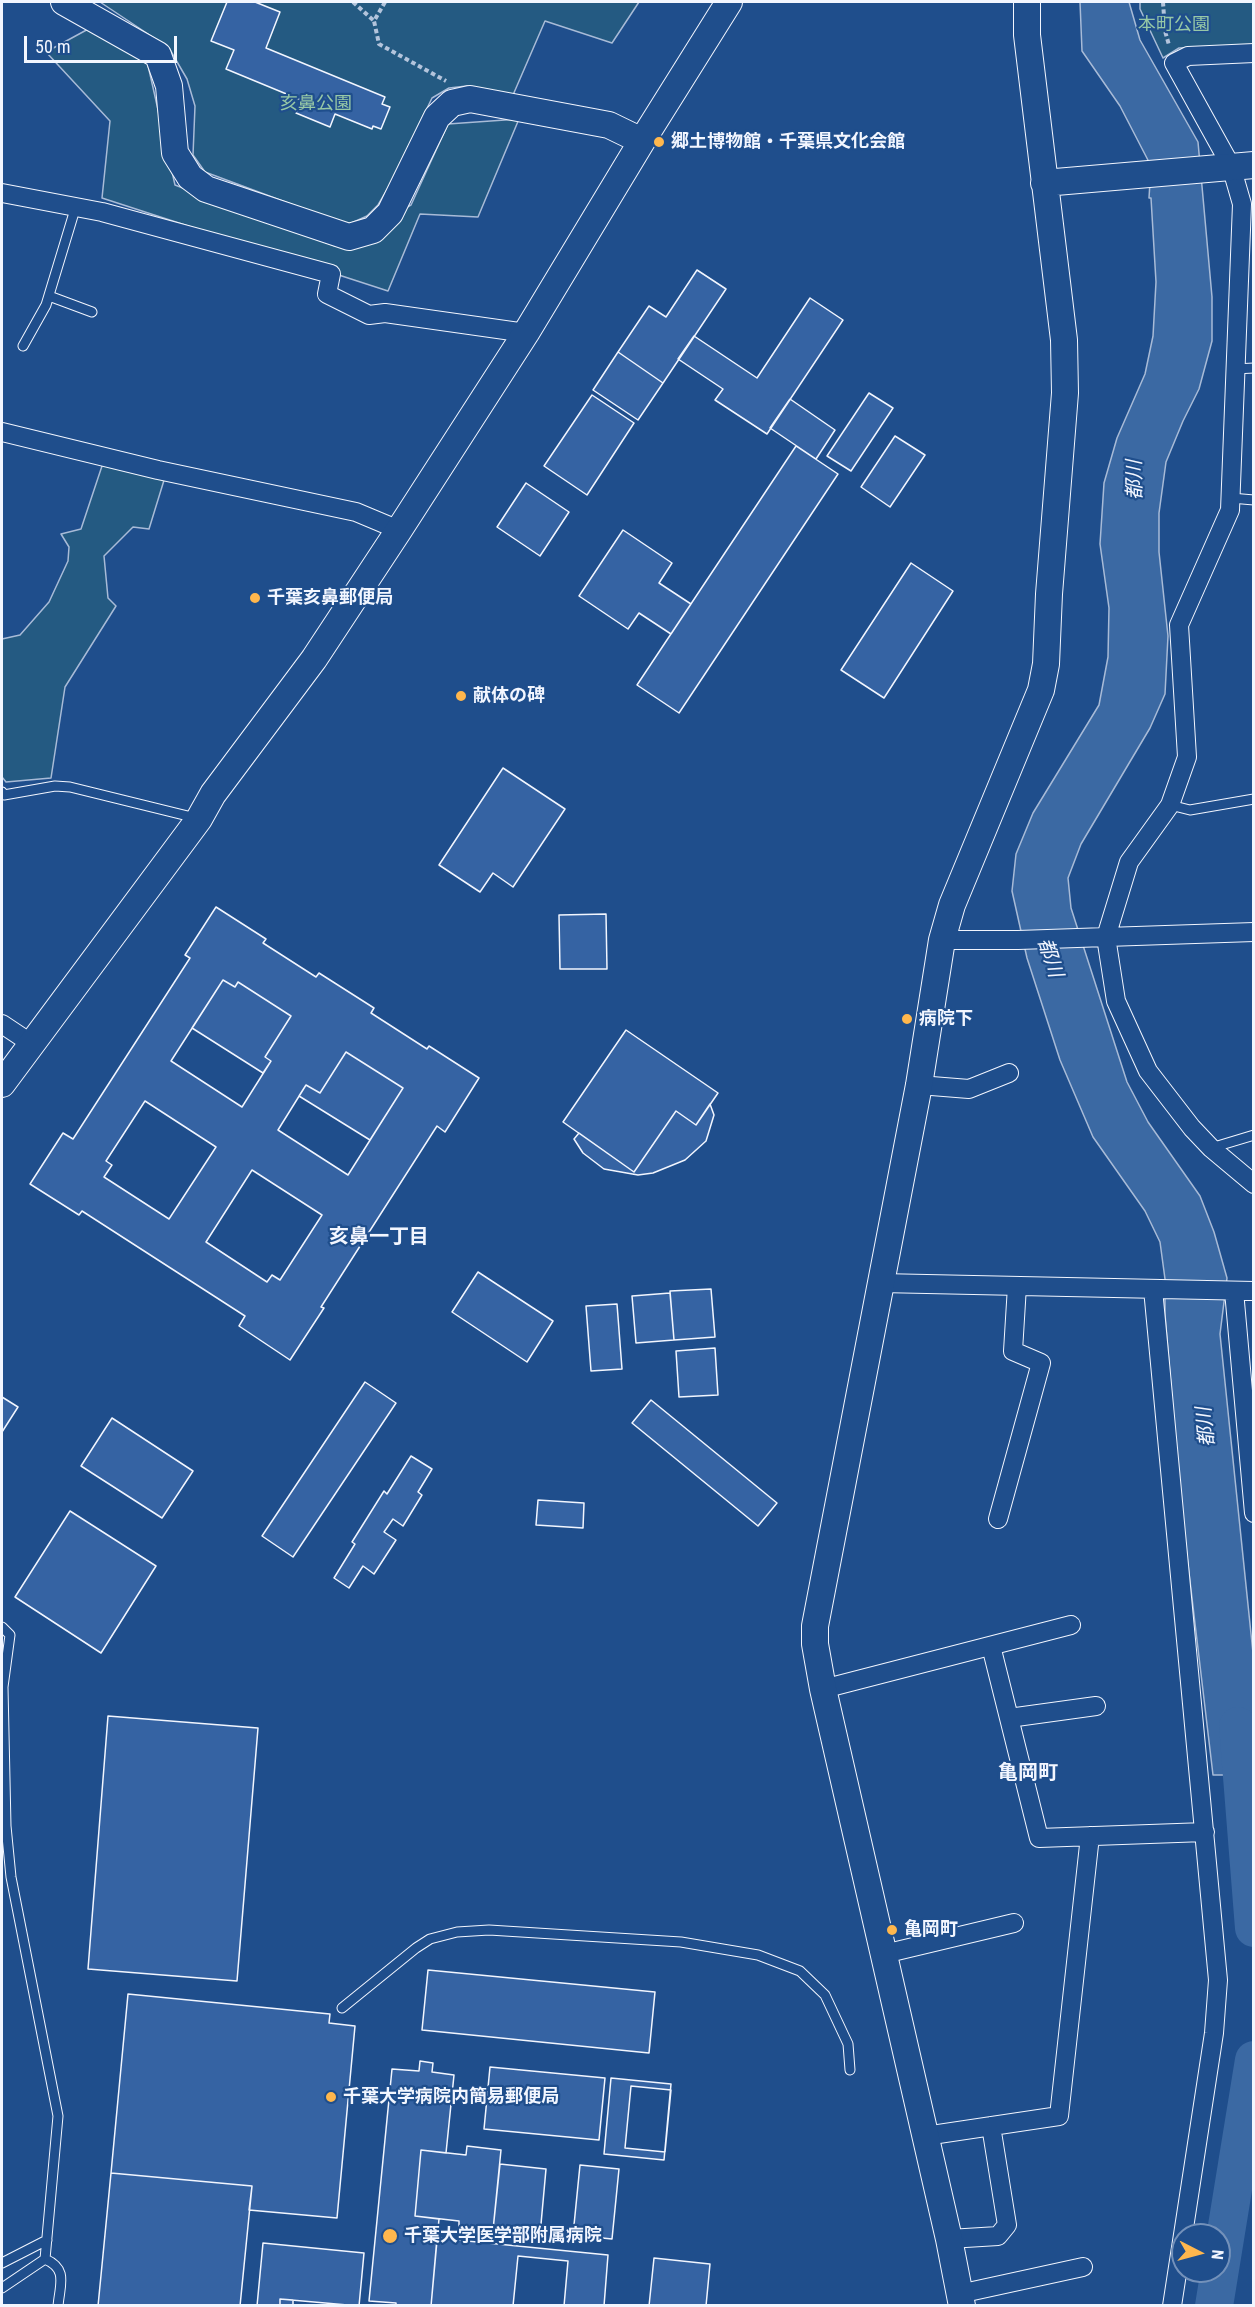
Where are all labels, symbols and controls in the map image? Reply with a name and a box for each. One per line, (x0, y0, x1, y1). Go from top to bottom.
park label: 本町公園 (1138, 14, 1210, 36)
scale bar (27, 24, 180, 62)
text: 50 m (35, 36, 70, 57)
park label: 亥鼻公園 (280, 93, 352, 115)
place label: 郷土博物館・千葉県文化会館 (671, 131, 905, 153)
marker: 郷土博物館・千葉県文化会館 (652, 135, 666, 149)
water label: 都川 (1124, 460, 1148, 500)
place label: 千葉亥鼻郵便局 (267, 587, 393, 609)
marker: 千葉亥鼻郵便局 (248, 591, 262, 605)
place label: 献体の碑 (473, 685, 545, 707)
marker: 献体の碑 (454, 689, 468, 703)
water label: 都川 (1031, 935, 1067, 981)
place label: 病院下 (919, 1008, 973, 1030)
marker: 病院下 (900, 1012, 914, 1026)
district label: 亥鼻一丁目 (329, 1226, 429, 1250)
water label: 都川 (1193, 1406, 1221, 1448)
district label: 亀岡町 (998, 1762, 1058, 1786)
place label: 亀岡町 (904, 1919, 958, 1941)
marker: 亀岡町 (885, 1923, 899, 1937)
place label: 千葉大学病院内簡易郵便局 (343, 2086, 559, 2108)
marker: 千葉大学病院内簡易郵便局 (324, 2090, 338, 2104)
north arrow (1171, 2223, 1231, 2283)
place label: 千葉大学医学部附属病院 (404, 2225, 602, 2247)
marker: 千葉大学医学部附属病院 (381, 2227, 399, 2245)
text: N (1207, 2249, 1227, 2261)

